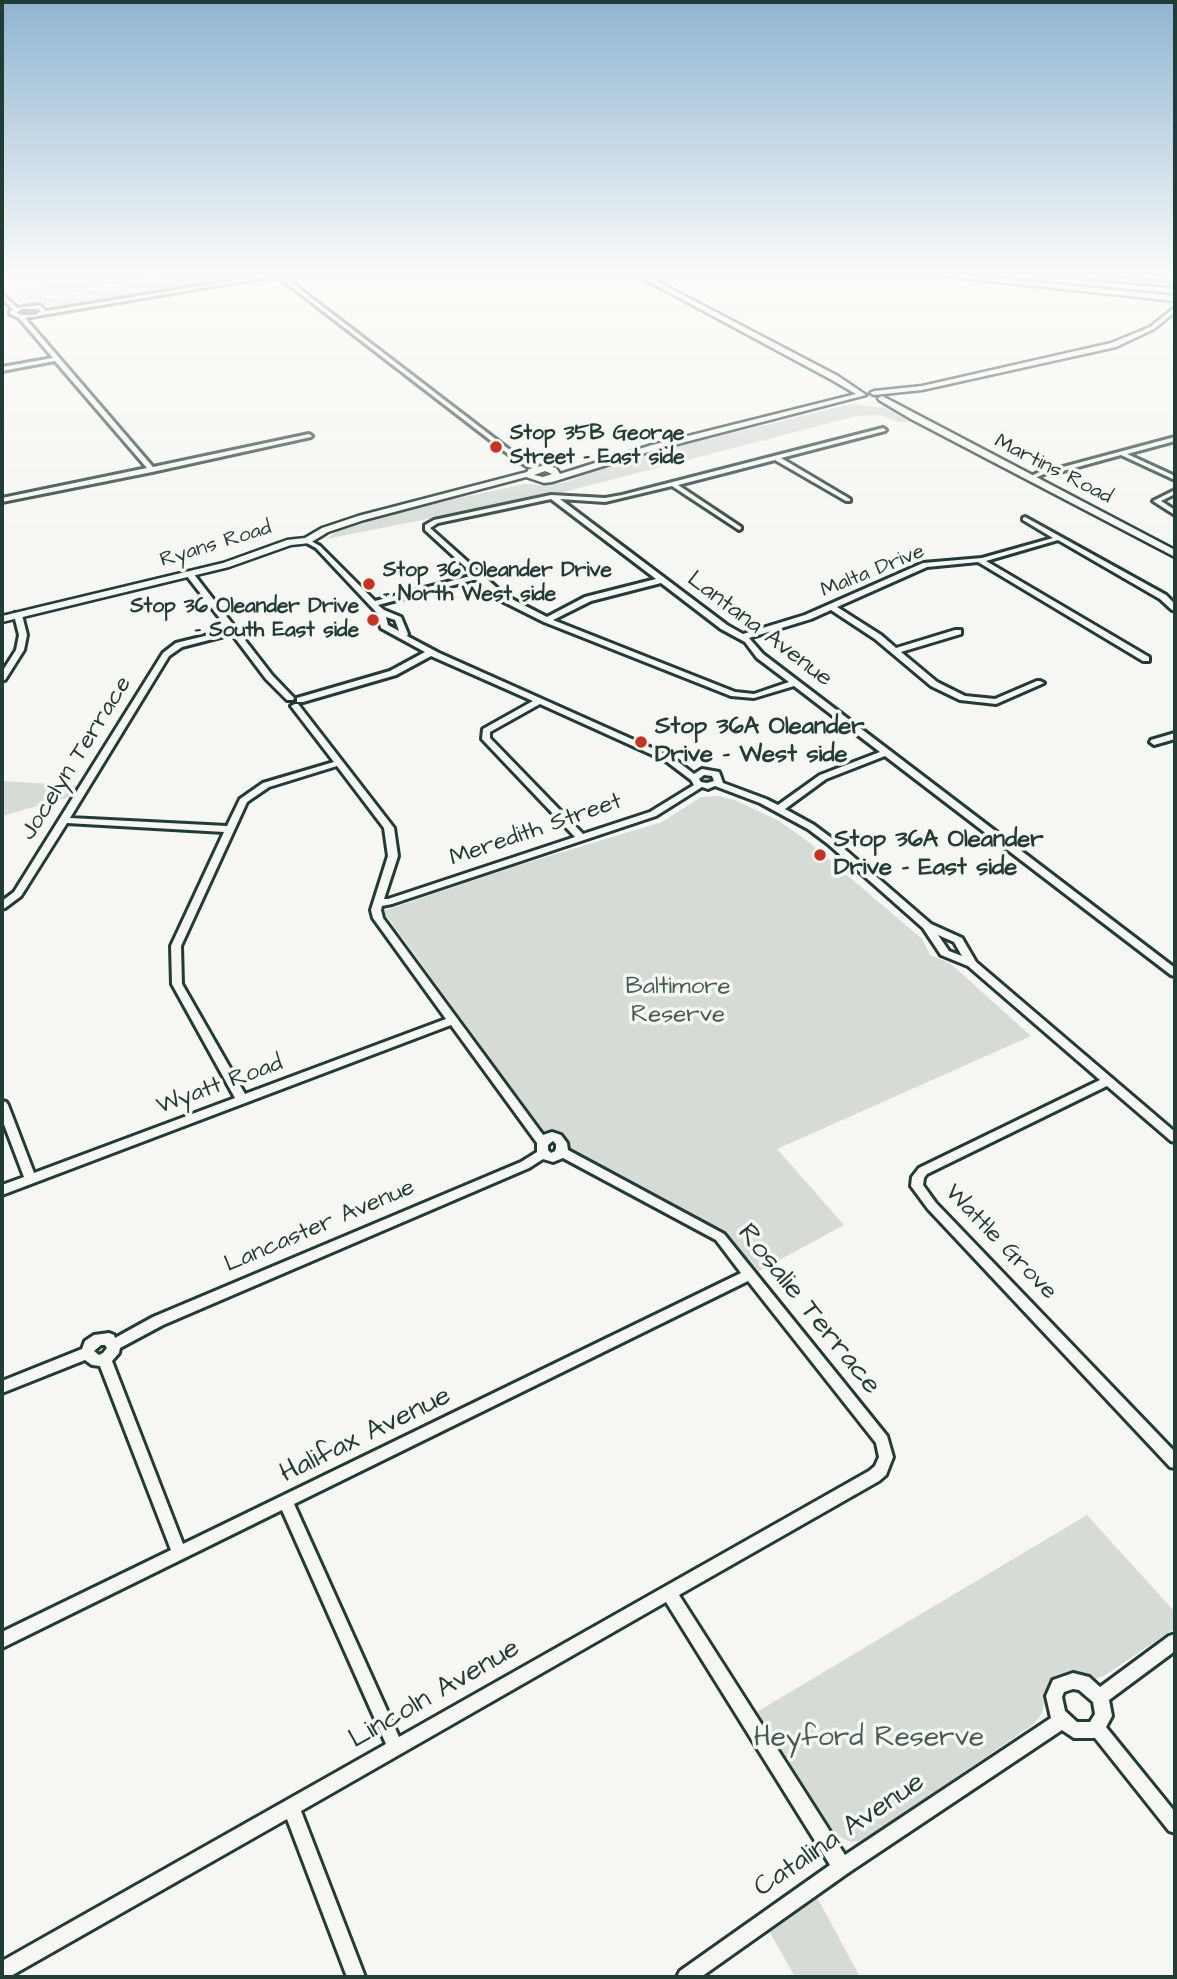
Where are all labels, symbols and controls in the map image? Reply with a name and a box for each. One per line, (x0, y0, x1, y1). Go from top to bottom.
place label: Stop 35B George Street - East side (510, 422, 685, 472)
street label: Martins Road (990, 429, 1116, 511)
marker: Stop 35B George Street - East side (488, 439, 504, 455)
street label: Ryans Road (157, 516, 275, 574)
street label: Malta Drive (817, 540, 929, 604)
place label: Stop 36 Oleander Drive - North West side (383, 559, 612, 609)
street label: Lantana Avenue (681, 566, 837, 694)
marker: Stop 36 Oleander Drive - North West side (361, 576, 377, 592)
place label: Stop 36 Oleander Drive - South East side (130, 595, 359, 645)
marker: Stop 36 Oleander Drive - South East side (365, 612, 381, 628)
street label: Jocelyn Terrace (15, 672, 139, 846)
place label: Stop 36A Oleander Drive - West side (655, 714, 864, 770)
marker: Stop 36A Oleander Drive - West side (633, 734, 649, 750)
street label: Meredith Street (446, 788, 626, 874)
place label: Stop 36A Oleander Drive - East side (834, 827, 1043, 883)
marker: Stop 36A Oleander Drive - East side (812, 847, 828, 863)
park label: Baltimore Reserve (626, 974, 730, 1030)
street label: Wyatt Road (153, 1050, 287, 1122)
street label: Lancaster Avenue (221, 1174, 419, 1280)
street label: Wattle Grove (938, 1179, 1062, 1307)
street label: Rosalie Terrace (729, 1218, 887, 1402)
street label: Halifax Avenue (275, 1380, 457, 1492)
street label: Lincoln Avenue (344, 1633, 526, 1757)
park label: Heyford Reserve (754, 1722, 984, 1756)
street label: Catalina Avenue (748, 1767, 932, 1905)

